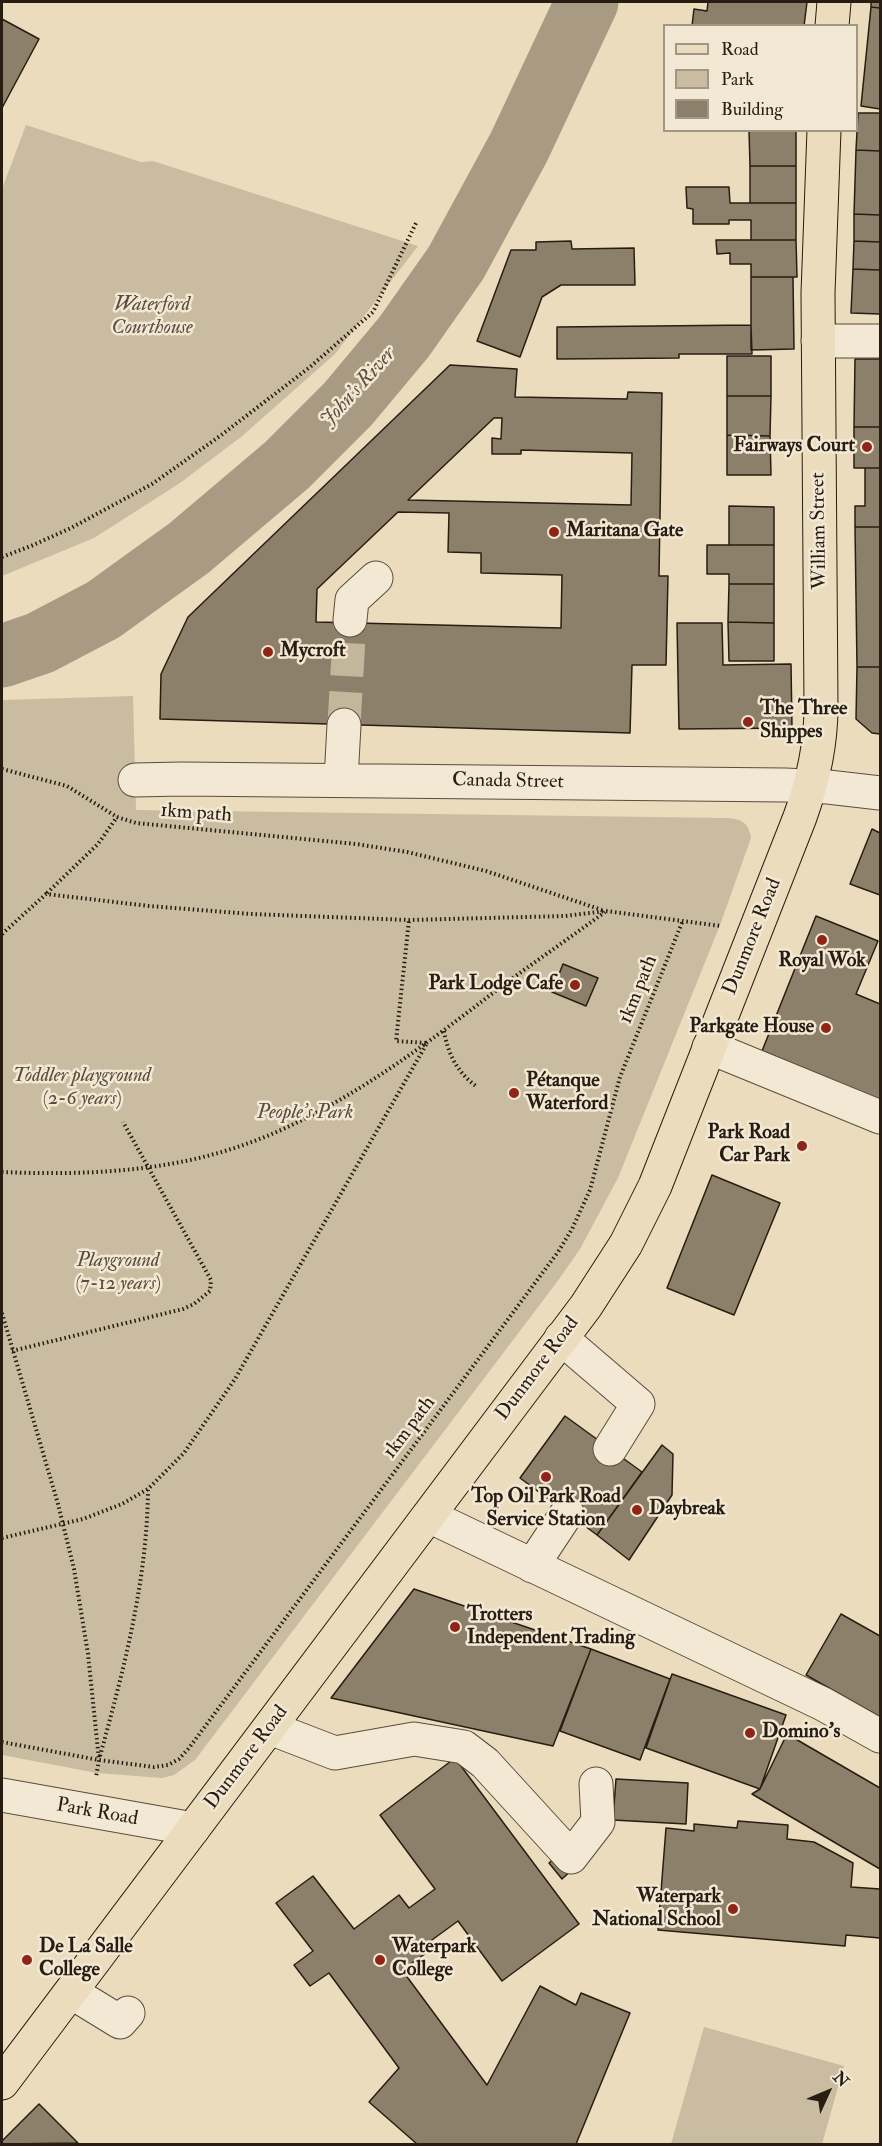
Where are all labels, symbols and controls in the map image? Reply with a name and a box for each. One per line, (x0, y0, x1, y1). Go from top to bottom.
legend (663, 24, 858, 132)
text: Road (721, 38, 759, 61)
text: Park (721, 68, 754, 91)
text: Building (721, 98, 783, 121)
park label: Waterford Courthouse (111, 294, 193, 341)
water label: John's River (316, 343, 402, 433)
place label: Fairways Court (733, 435, 855, 459)
marker: Fairways Court (860, 440, 874, 454)
street label: William Street (807, 472, 833, 590)
place label: Maritana Gate (566, 520, 683, 544)
marker: Maritana Gate (547, 525, 561, 539)
place label: Mycroft (280, 640, 346, 664)
marker: Mycroft (261, 645, 275, 659)
place label: The Three Shippes (760, 698, 847, 745)
marker: The Three Shippes (741, 715, 755, 729)
street label: Canada Street (452, 769, 564, 795)
street label: 1km path (159, 800, 233, 828)
street label: Dunmore Road (719, 875, 787, 999)
marker: Royal Wok (815, 933, 829, 947)
place label: Royal Wok (778, 950, 866, 974)
street label: 1km path (614, 952, 664, 1028)
place label: Park Lodge Cafe (428, 973, 563, 997)
marker: Park Lodge Cafe (568, 978, 582, 992)
place label: Parkgate House (689, 1016, 814, 1040)
marker: Parkgate House (819, 1021, 833, 1035)
park label: Toddler playground (2-6 years) (13, 1065, 151, 1112)
place label: Pétanque Waterford (526, 1070, 608, 1117)
marker: Pétanque Waterford (507, 1086, 521, 1100)
park label: People's Park (257, 1102, 353, 1126)
place label: Park Road Car Park (708, 1122, 790, 1169)
marker: Park Road Car Park (795, 1139, 809, 1153)
park label: Playground (7-12 years) (75, 1250, 161, 1297)
street label: Dunmore Road (491, 1312, 585, 1426)
street label: 1km path (379, 1392, 441, 1464)
marker: Top Oil Park Road Service Station (539, 1470, 553, 1484)
place label: Top Oil Park Road Service Station (471, 1486, 621, 1533)
place label: Daybreak (649, 1498, 725, 1522)
marker: Daybreak (630, 1503, 644, 1517)
place label: Trotters Independent Trading (467, 1604, 635, 1651)
marker: Trotters Independent Trading (448, 1620, 462, 1634)
street label: Dunmore Road (200, 1701, 294, 1815)
place label: Domino's (762, 1721, 840, 1745)
marker: Domino's (743, 1726, 757, 1740)
street label: Park Road (54, 1794, 140, 1832)
place label: Waterpark National School (592, 1886, 721, 1933)
marker: Waterpark National School (726, 1902, 740, 1916)
place label: De La Salle College (39, 1936, 133, 1983)
place label: Waterpark College (392, 1936, 476, 1983)
marker: De La Salle College (20, 1953, 34, 1967)
marker: Waterpark College (373, 1953, 387, 1967)
north arrow (798, 2062, 858, 2122)
text: N (829, 2067, 853, 2092)

